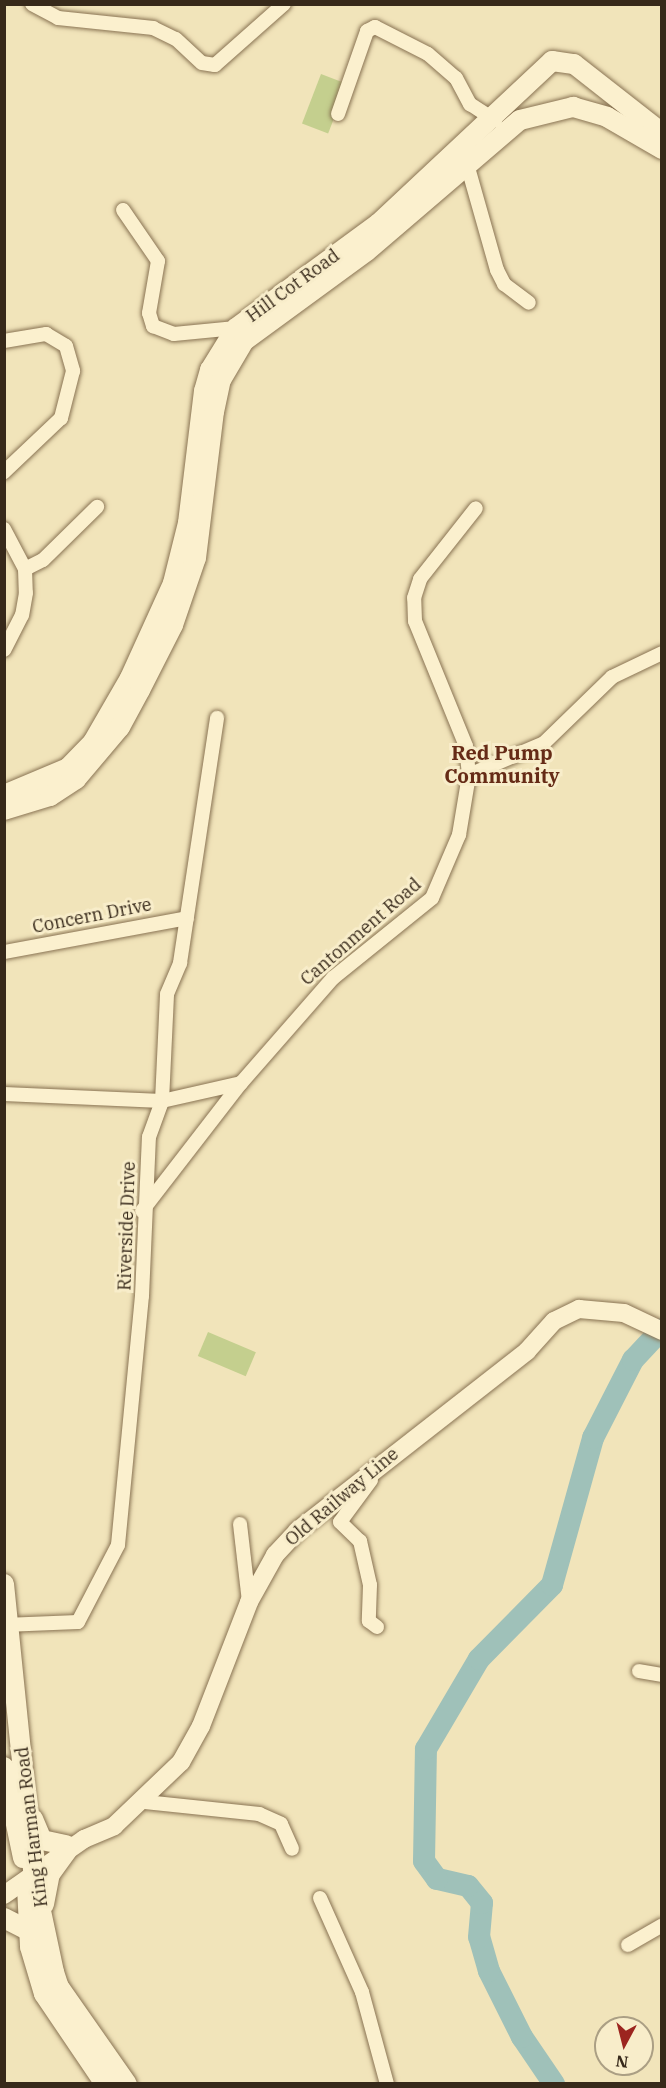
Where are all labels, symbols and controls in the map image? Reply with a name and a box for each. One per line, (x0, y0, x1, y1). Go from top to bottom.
street label: Hill Cot Road (242, 245, 344, 327)
district label: Red Pump Community (444, 740, 560, 787)
street label: Cantonment Road (296, 874, 426, 990)
street label: Concern Drive (31, 894, 153, 938)
street label: Riverside Drive (114, 1161, 140, 1291)
street label: Old Railway Line (281, 1443, 403, 1551)
street label: King Harman Road (11, 1746, 53, 1908)
north arrow (594, 2016, 654, 2076)
text: N (615, 2051, 630, 2073)

